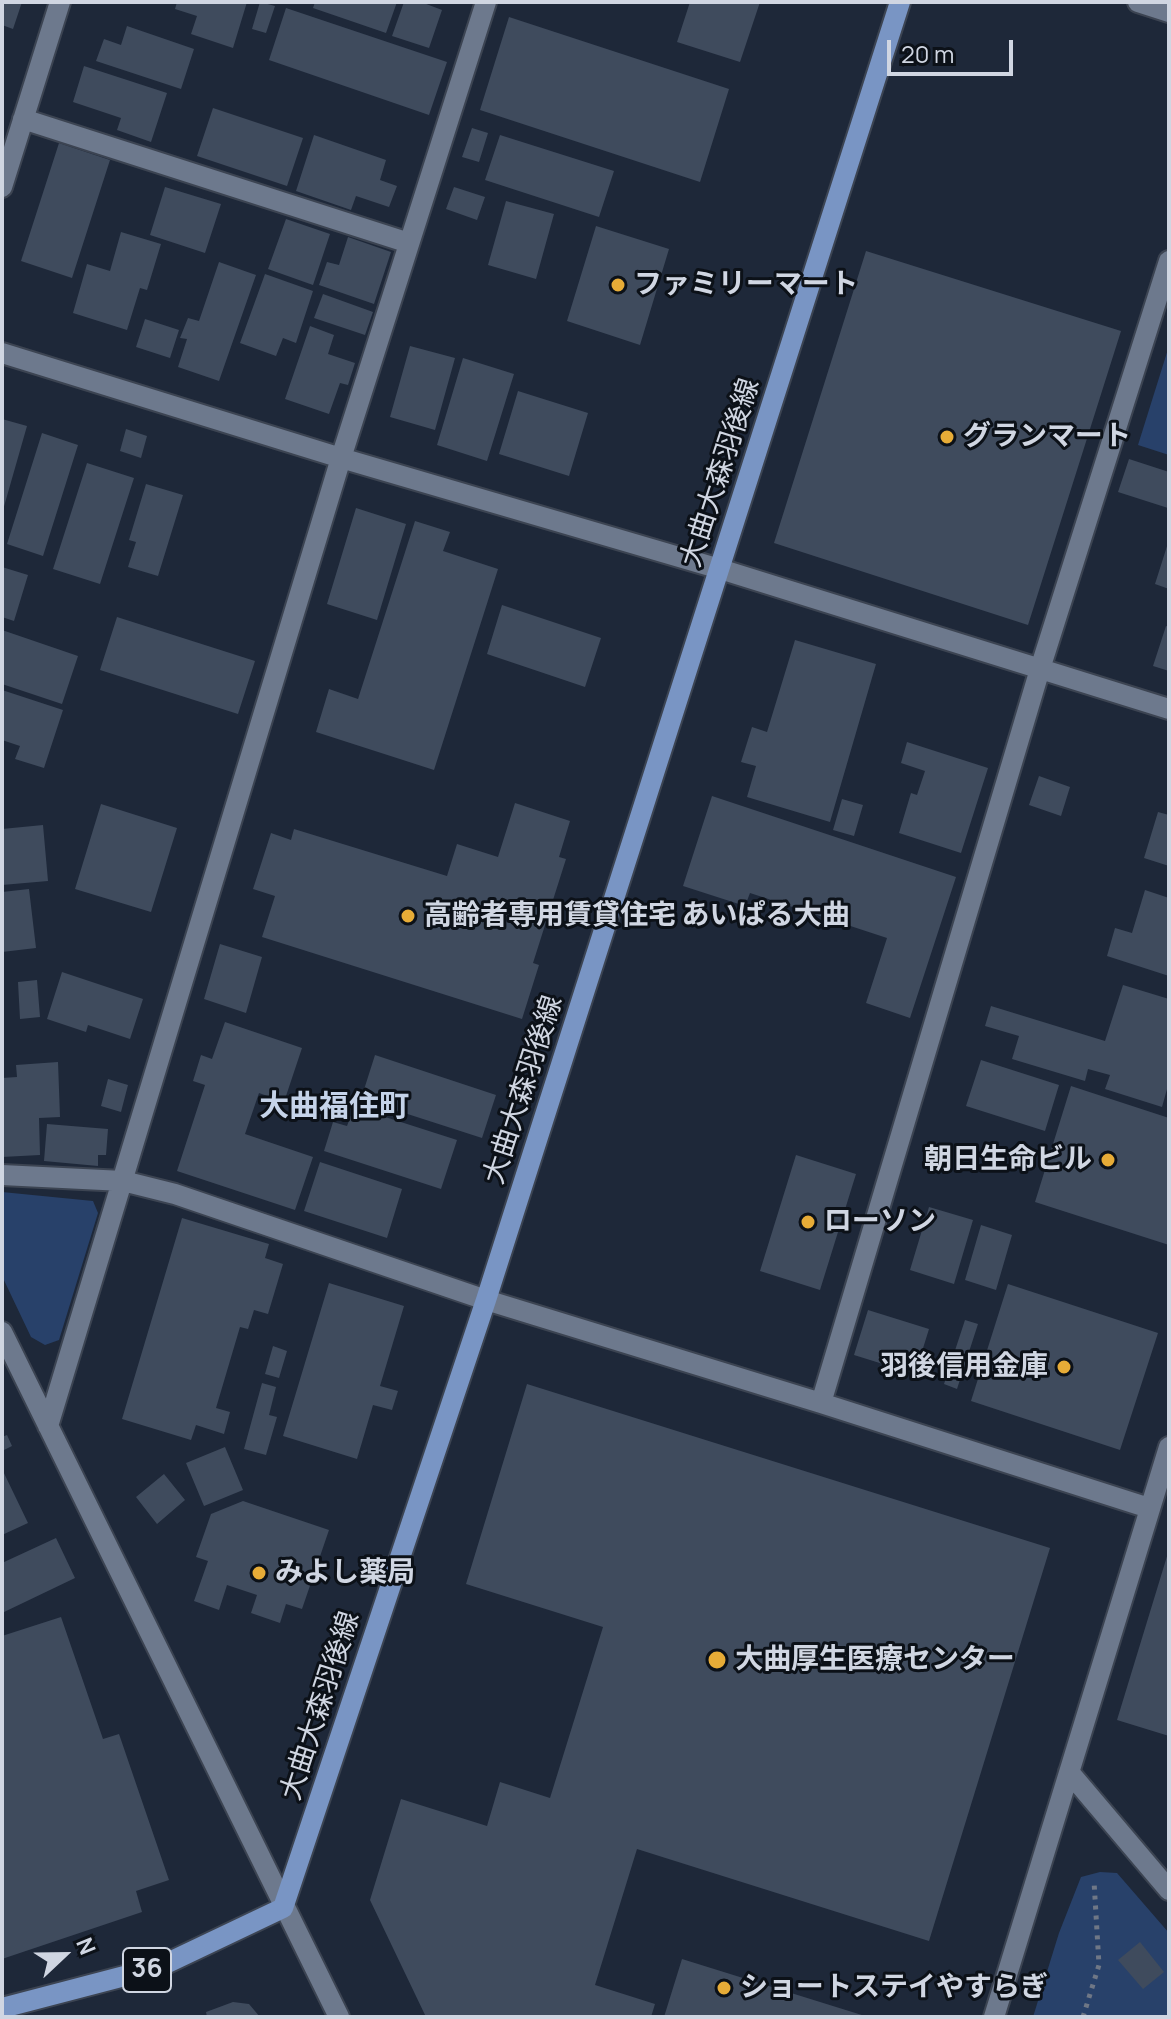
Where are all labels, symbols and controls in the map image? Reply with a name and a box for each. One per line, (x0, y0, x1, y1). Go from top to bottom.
scale bar (891, 24, 1017, 74)
text: 20 m (901, 37, 954, 70)
place label: ファミリーマート (634, 268, 858, 302)
marker: ファミリーマート (609, 276, 627, 294)
street label: 大曲大森羽後線 (675, 375, 767, 571)
place label: グランマート (963, 420, 1131, 454)
marker: グランマート (938, 428, 956, 446)
place label: 高齢者専用賃貸住宅 あいぱる大曲 (424, 899, 850, 933)
marker: 高齢者専用賃貸住宅 あいぱる大曲 (399, 907, 417, 925)
street label: 大曲大森羽後線 (478, 992, 570, 1188)
district label: 大曲福住町 (259, 1090, 409, 1126)
place label: 朝日生命ビル (924, 1143, 1092, 1177)
marker: 朝日生命ビル (1099, 1151, 1117, 1169)
place label: ローソン (824, 1205, 936, 1239)
marker: ローソン (799, 1213, 817, 1231)
place label: 羽後信用金庫 (880, 1350, 1048, 1384)
marker: 羽後信用金庫 (1055, 1358, 1073, 1376)
place label: みよし薬局 (275, 1556, 415, 1590)
marker: みよし薬局 (250, 1564, 268, 1582)
street label: 大曲大森羽後線 (275, 1608, 367, 1804)
place label: 大曲厚生医療センター (735, 1643, 1015, 1677)
marker: 大曲厚生医療センター (706, 1649, 728, 1671)
north arrow (24, 1915, 104, 1995)
text: N (69, 1933, 103, 1959)
road number: 36 (123, 1948, 171, 1992)
place label: ショートステイやすらぎ (740, 1971, 1048, 2005)
marker: ショートステイやすらぎ (715, 1979, 733, 1997)

